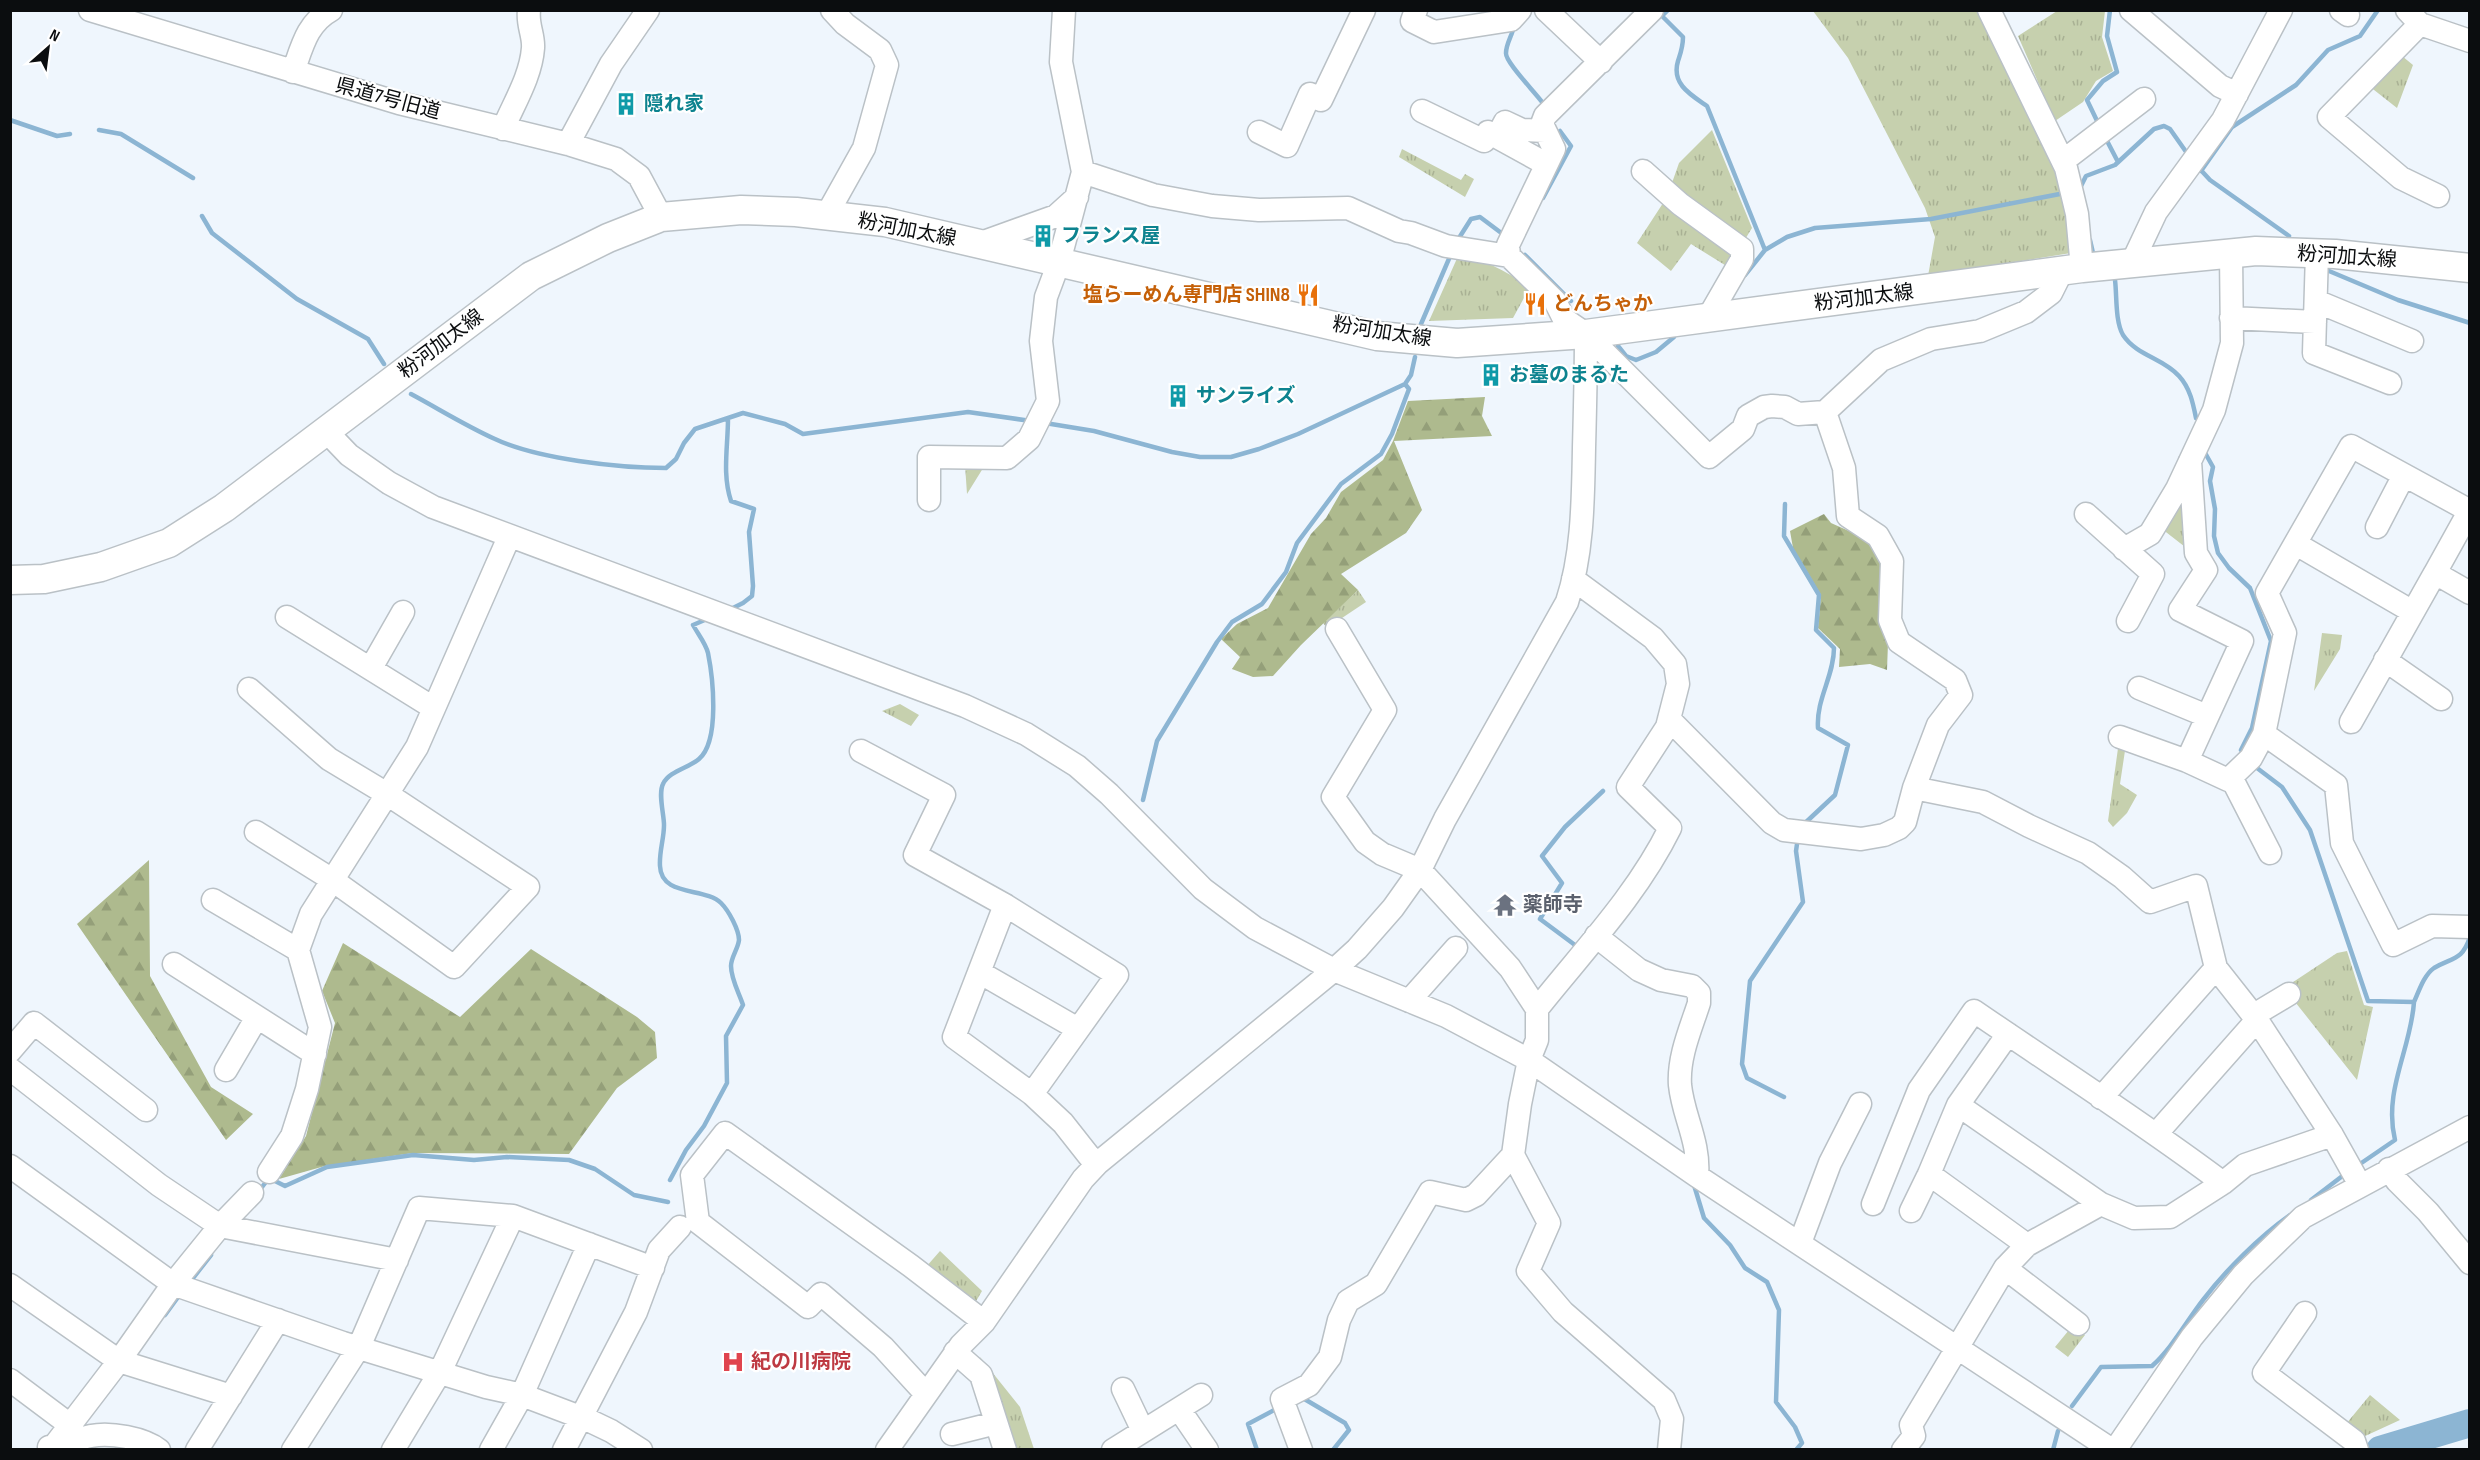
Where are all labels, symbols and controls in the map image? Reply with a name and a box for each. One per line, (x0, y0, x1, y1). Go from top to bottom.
north arrow (18, 18, 78, 78)
text: N (46, 26, 63, 46)
street label: 県道7号旧道 (333, 73, 443, 125)
building icon: 隠れ家 (613, 91, 639, 117)
place label: 隠れ家 (644, 92, 704, 116)
street label: 粉河加太線 (856, 209, 958, 251)
building icon: フランス屋 (1030, 223, 1056, 249)
place label: フランス屋 (1061, 224, 1161, 248)
street label: 粉河加太線 (2296, 242, 2398, 272)
street label: 粉河加太線 (1813, 280, 1915, 316)
restaurant icon: 塩らーめん専門店 SHIN8 (1295, 282, 1321, 308)
place label: 塩らーめん専門店 SHIN8 (1083, 283, 1290, 307)
restaurant icon: どんちゃか (1522, 291, 1548, 317)
place label: どんちゃか (1553, 292, 1653, 316)
street label: 粉河加太線 (394, 304, 488, 384)
street label: 粉河加太線 (1331, 312, 1433, 352)
building icon: お墓のまるた (1478, 362, 1504, 388)
place label: お墓のまるた (1509, 363, 1629, 387)
building icon: サンライズ (1165, 383, 1191, 409)
place label: サンライズ (1196, 384, 1295, 408)
temple icon: 薬師寺 (1492, 892, 1518, 918)
place label: 薬師寺 (1523, 893, 1583, 917)
hospital icon: 紀の川病院 (720, 1349, 746, 1375)
place label: 紀の川病院 (751, 1350, 851, 1374)

